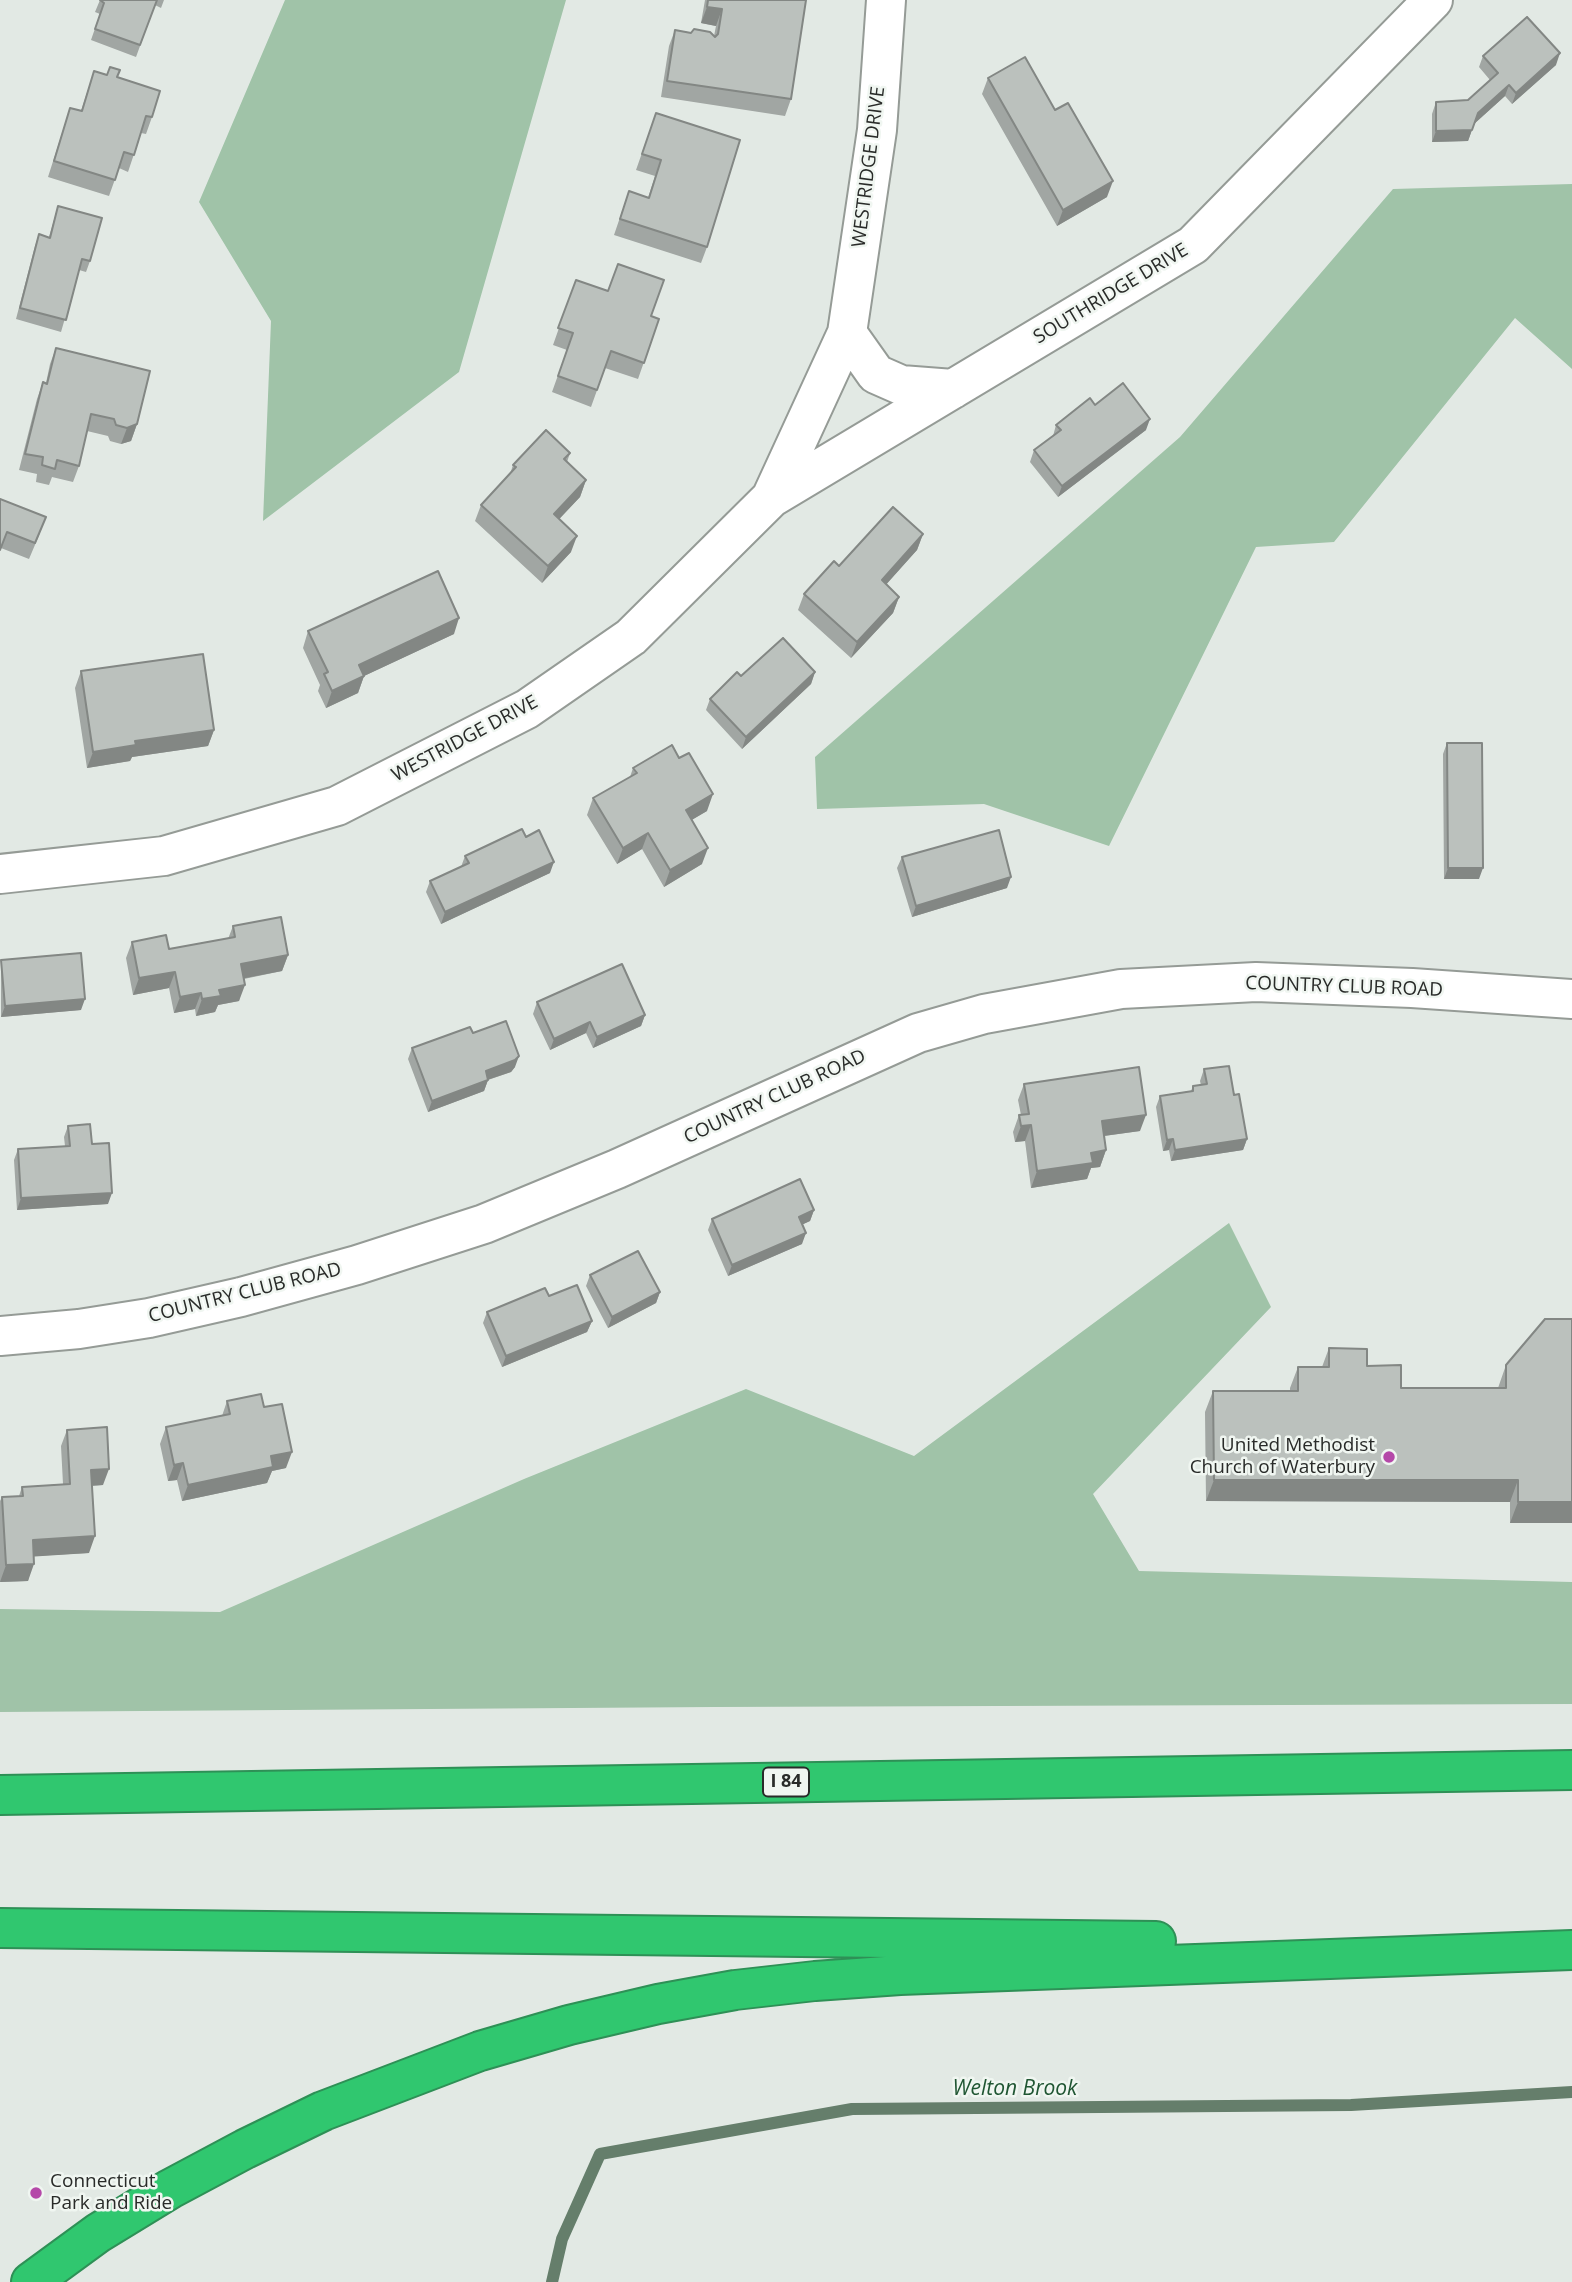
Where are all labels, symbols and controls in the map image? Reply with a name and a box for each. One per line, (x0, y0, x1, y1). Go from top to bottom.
street label: WESTRIDGE DRIVE (848, 85, 890, 249)
street label: SOUTHRIDGE DRIVE (1030, 239, 1192, 349)
street label: WESTRIDGE DRIVE (388, 691, 542, 787)
street label: COUNTRY CLUB ROAD (1245, 972, 1443, 1002)
street label: COUNTRY CLUB ROAD (681, 1045, 869, 1149)
street label: COUNTRY CLUB ROAD (146, 1258, 344, 1328)
place label: United Methodist Church of Waterbury (1190, 1435, 1375, 1479)
marker: United Methodist Church of Waterbury (1381, 1449, 1397, 1465)
road number: I 84 (763, 1768, 809, 1797)
water label: Welton Brook (953, 2076, 1077, 2102)
place label: Connecticut Park and Ride (50, 2171, 172, 2215)
marker: Connecticut Park and Ride (28, 2185, 44, 2201)

